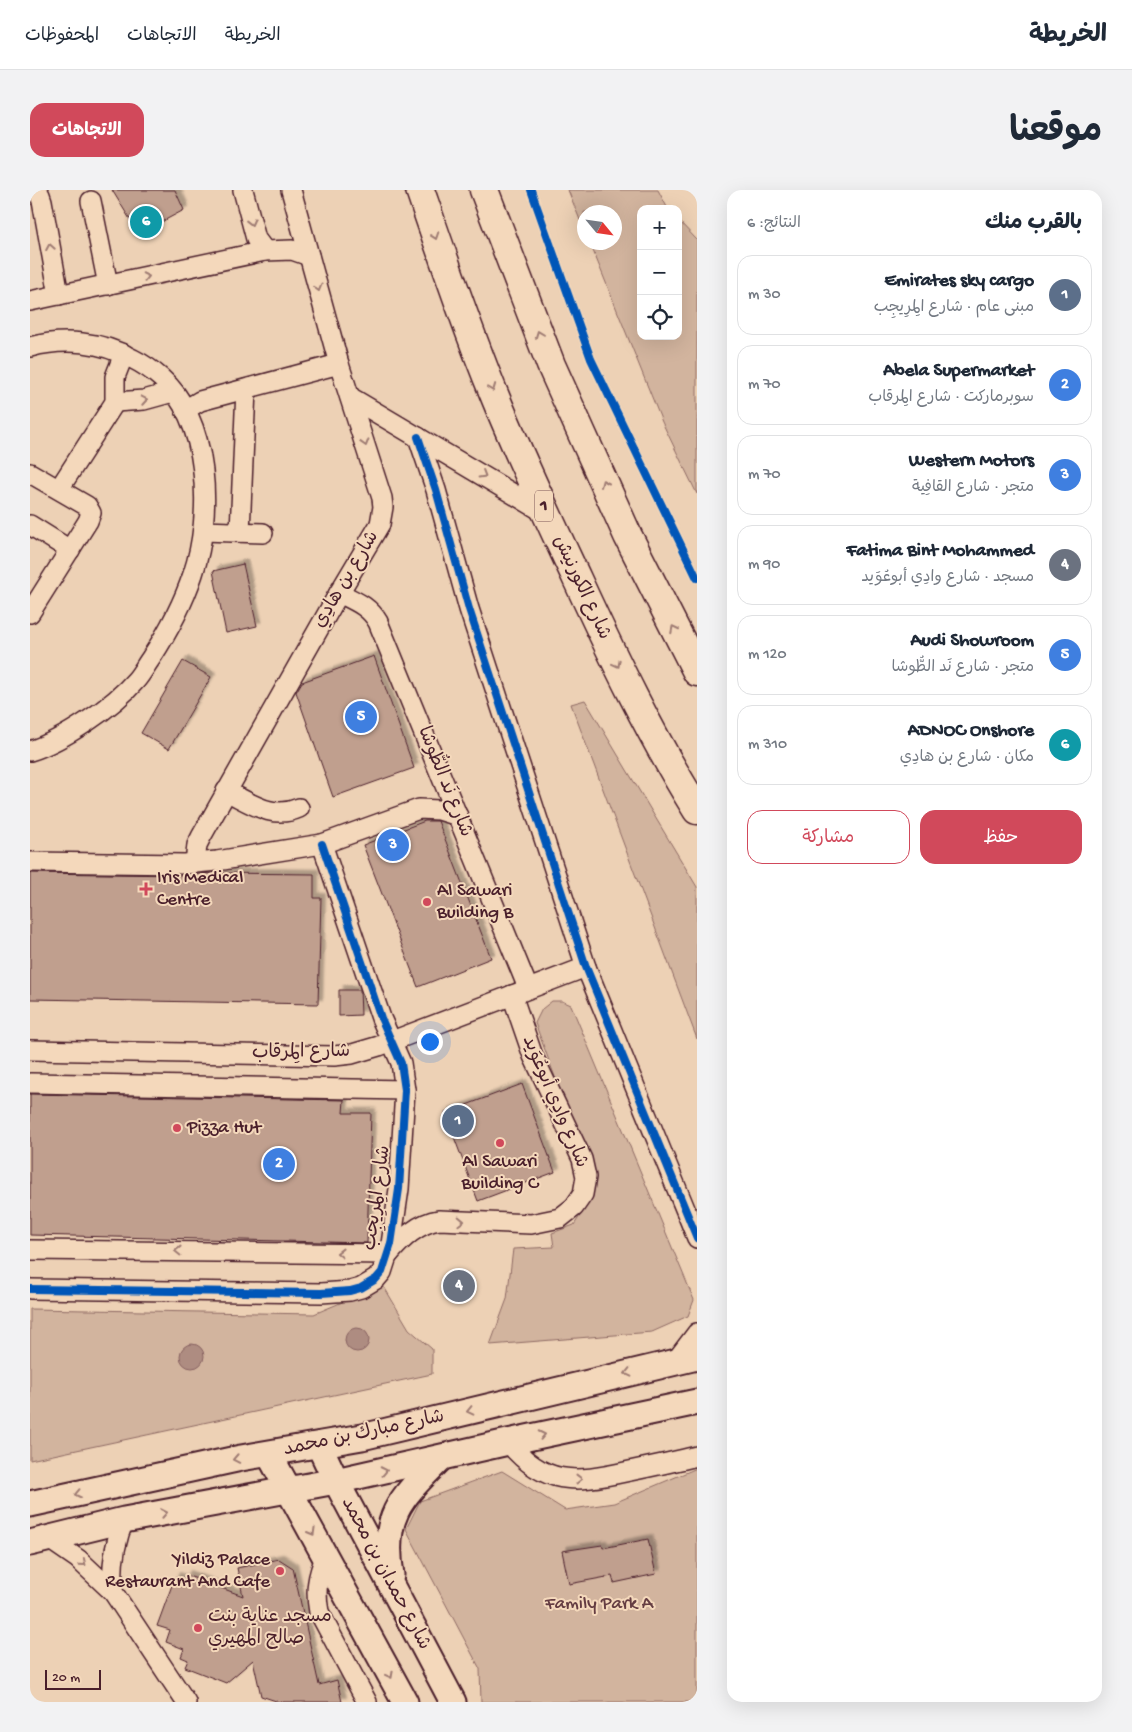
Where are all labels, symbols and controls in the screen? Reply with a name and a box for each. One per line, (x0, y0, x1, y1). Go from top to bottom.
text: الخريطة (1029, 22, 1107, 51)
text: المحفوظات (25, 26, 99, 47)
text: الاتجاهات (127, 26, 197, 47)
text: الخريطة (225, 26, 281, 47)
button: الاتجاهات (30, 103, 144, 157)
text: موقعنا (1009, 113, 1102, 154)
pin: 6 (130, 203, 162, 241)
north arrow (577, 205, 622, 250)
map controls (637, 205, 682, 340)
button: + (637, 205, 682, 250)
text: بالقرب منك (985, 212, 1082, 237)
text: النتائج: 6 (747, 215, 801, 234)
one-way arrow (245, 218, 256, 227)
one-way arrow (430, 231, 440, 240)
one-way arrow (46, 243, 56, 252)
button: − (637, 250, 682, 295)
text: Emirates sky cargo (885, 270, 1034, 293)
one-way arrow (142, 272, 151, 282)
one-way arrow (312, 283, 322, 291)
text: 30 m (748, 286, 781, 305)
text: 1 (1062, 286, 1068, 305)
button: locate (637, 295, 682, 340)
text: مبنى عام · شارع المِرِيجِب (874, 299, 1034, 318)
one-way arrow (535, 330, 545, 339)
text: Abela Supermarket (883, 360, 1034, 383)
text: 70 m (748, 376, 781, 395)
text: 2 (1061, 376, 1069, 395)
one-way arrow (486, 384, 496, 392)
text: سوبرماركت · شارع المِرقاب (868, 389, 1034, 408)
one-way arrow (140, 395, 149, 405)
one-way arrow (359, 438, 369, 447)
text: Western Motors (909, 450, 1034, 473)
text: 70 m (748, 466, 781, 485)
text: 3 (1061, 466, 1069, 485)
one-way arrow (477, 469, 486, 479)
one-way arrow (599, 479, 610, 488)
text: متجر · شارع القافِية (912, 479, 1034, 498)
road number: 1 (535, 490, 553, 522)
street label: شارع بن هادِي (309, 527, 385, 633)
street label: شارع الكورنيش (547, 532, 615, 644)
text: Fatima Bint Mohammed (846, 540, 1034, 563)
text: 90 m (748, 556, 780, 575)
text: 4 (1061, 556, 1069, 575)
text: مسجد · شارع وادِي أبوعُوَيد (861, 569, 1034, 588)
one-way arrow (670, 625, 681, 634)
text: Audi Showroom (911, 630, 1034, 653)
text: 120 m (748, 646, 787, 665)
text: 5 (1061, 646, 1069, 665)
one-way arrow (611, 658, 621, 667)
text: متجر · شارع نَد الطُّوشا (892, 659, 1034, 678)
pin: 5 (345, 698, 377, 736)
text: ADNOC Onshore (908, 720, 1034, 743)
street label: شارع نَد الطُّوشا (411, 722, 480, 841)
text: 310 m (748, 736, 787, 755)
text: 6 (1061, 736, 1069, 755)
text: مكان · شارع بن هادِي (900, 749, 1034, 768)
button: مشاركة (747, 810, 910, 864)
button: حفظ (920, 810, 1082, 864)
pin: 3 (377, 826, 409, 864)
place label: Iris Medical Centre (157, 867, 243, 912)
place label: Al Sawari Building B (436, 880, 515, 925)
marker: Iris Medical Centre (139, 882, 153, 896)
marker: Al Sawari Building B (421, 896, 433, 908)
your location (417, 1029, 443, 1055)
street label: شارع وادِي أبوعُوَيد (516, 1032, 594, 1172)
street label: شارع المِرقاب (252, 1041, 350, 1065)
pin: 1 (442, 1102, 474, 1140)
place label: Pizza Hut (186, 1117, 263, 1140)
marker: Pizza Hut (171, 1122, 183, 1134)
marker: Al Sawari Building C (494, 1137, 506, 1149)
street label: شارع المِرِيجِب (359, 1144, 398, 1252)
pin: 2 (263, 1145, 295, 1183)
place label: Al Sawari Building C (461, 1151, 540, 1196)
one-way arrow (457, 1216, 465, 1226)
one-way arrow (174, 1246, 182, 1256)
one-way arrow (336, 1248, 344, 1258)
pin: 4 (443, 1267, 475, 1305)
one-way arrow (624, 1367, 633, 1378)
one-way arrow (466, 1405, 475, 1416)
street label: شارع مبارك بن محمد (281, 1406, 447, 1462)
one-way arrow (538, 1430, 546, 1440)
one-way arrow (232, 1453, 241, 1464)
one-way arrow (379, 1466, 388, 1477)
one-way arrow (576, 1474, 583, 1484)
one-way arrow (73, 1488, 82, 1498)
street label: شارع حمدان بن محمد (335, 1494, 435, 1654)
one-way arrow (160, 1508, 169, 1518)
one-way arrow (306, 1527, 316, 1536)
place label: Yildiz Palace Restaurant And Cafe (105, 1549, 270, 1594)
one-way arrow (77, 1558, 86, 1566)
marker: Yildiz Palace Restaurant And Cafe (274, 1565, 286, 1577)
park label: Family Park A (544, 1593, 655, 1616)
place label: مسجد عناية بنت صالح المهيري (208, 1606, 332, 1651)
marker: مسجد عناية بنت صالح المهيري (192, 1622, 204, 1634)
scale bar (45, 1667, 101, 1690)
text: 20 m (52, 1670, 80, 1687)
one-way arrow (384, 1670, 394, 1679)

